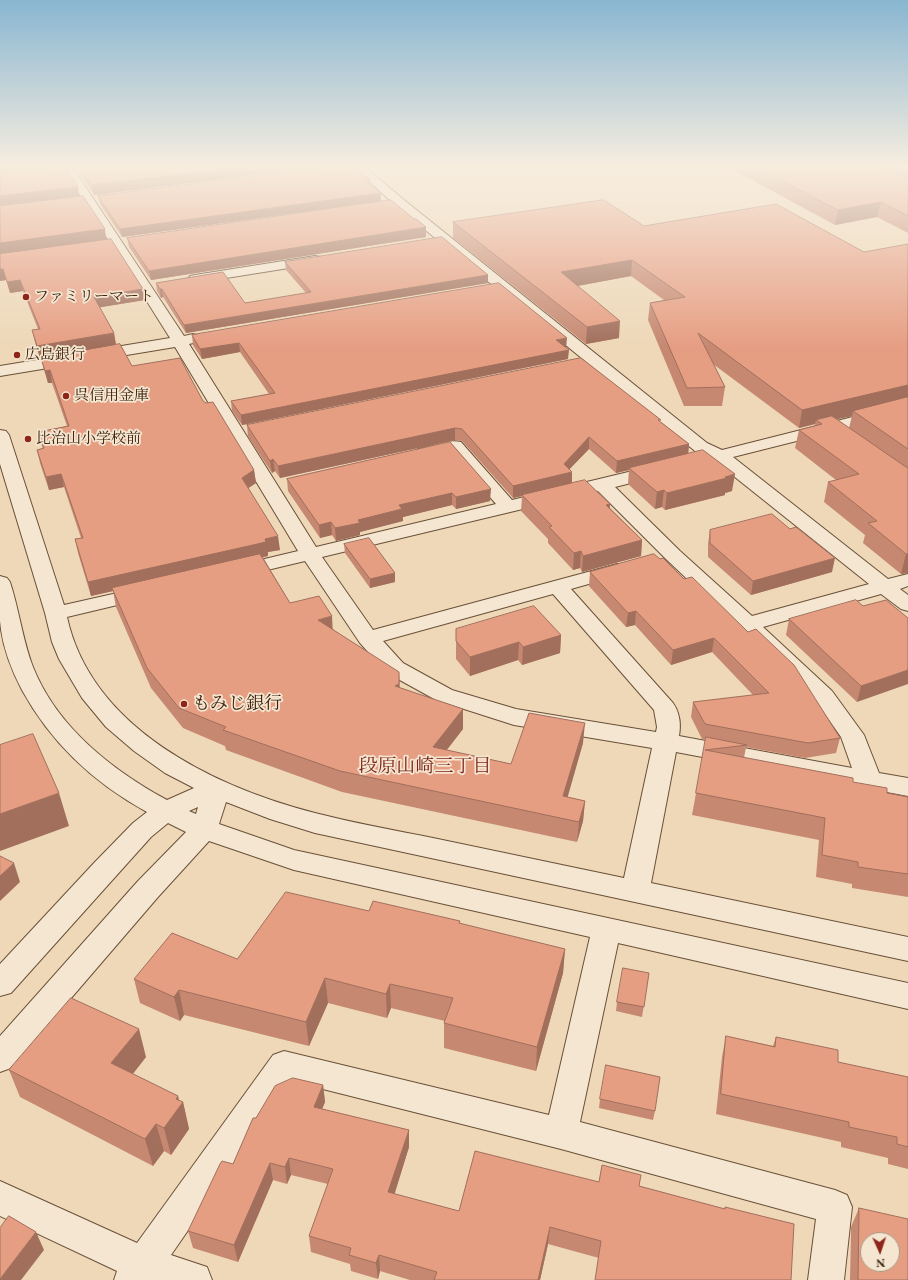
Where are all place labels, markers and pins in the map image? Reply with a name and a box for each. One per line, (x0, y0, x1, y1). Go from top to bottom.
place label: ファミリーマート (34, 288, 154, 306)
marker: ファミリーマート (21, 292, 31, 302)
place label: 広島銀行 (25, 346, 85, 364)
marker: 広島銀行 (12, 350, 22, 360)
place label: 呉信用金庫 (74, 387, 149, 405)
marker: 呉信用金庫 (61, 391, 71, 401)
place label: 比治山小学校前 (36, 430, 141, 448)
marker: 比治山小学校前 (23, 434, 33, 444)
place label: もみじ銀行 (192, 693, 282, 715)
marker: もみじ銀行 (179, 699, 189, 709)

